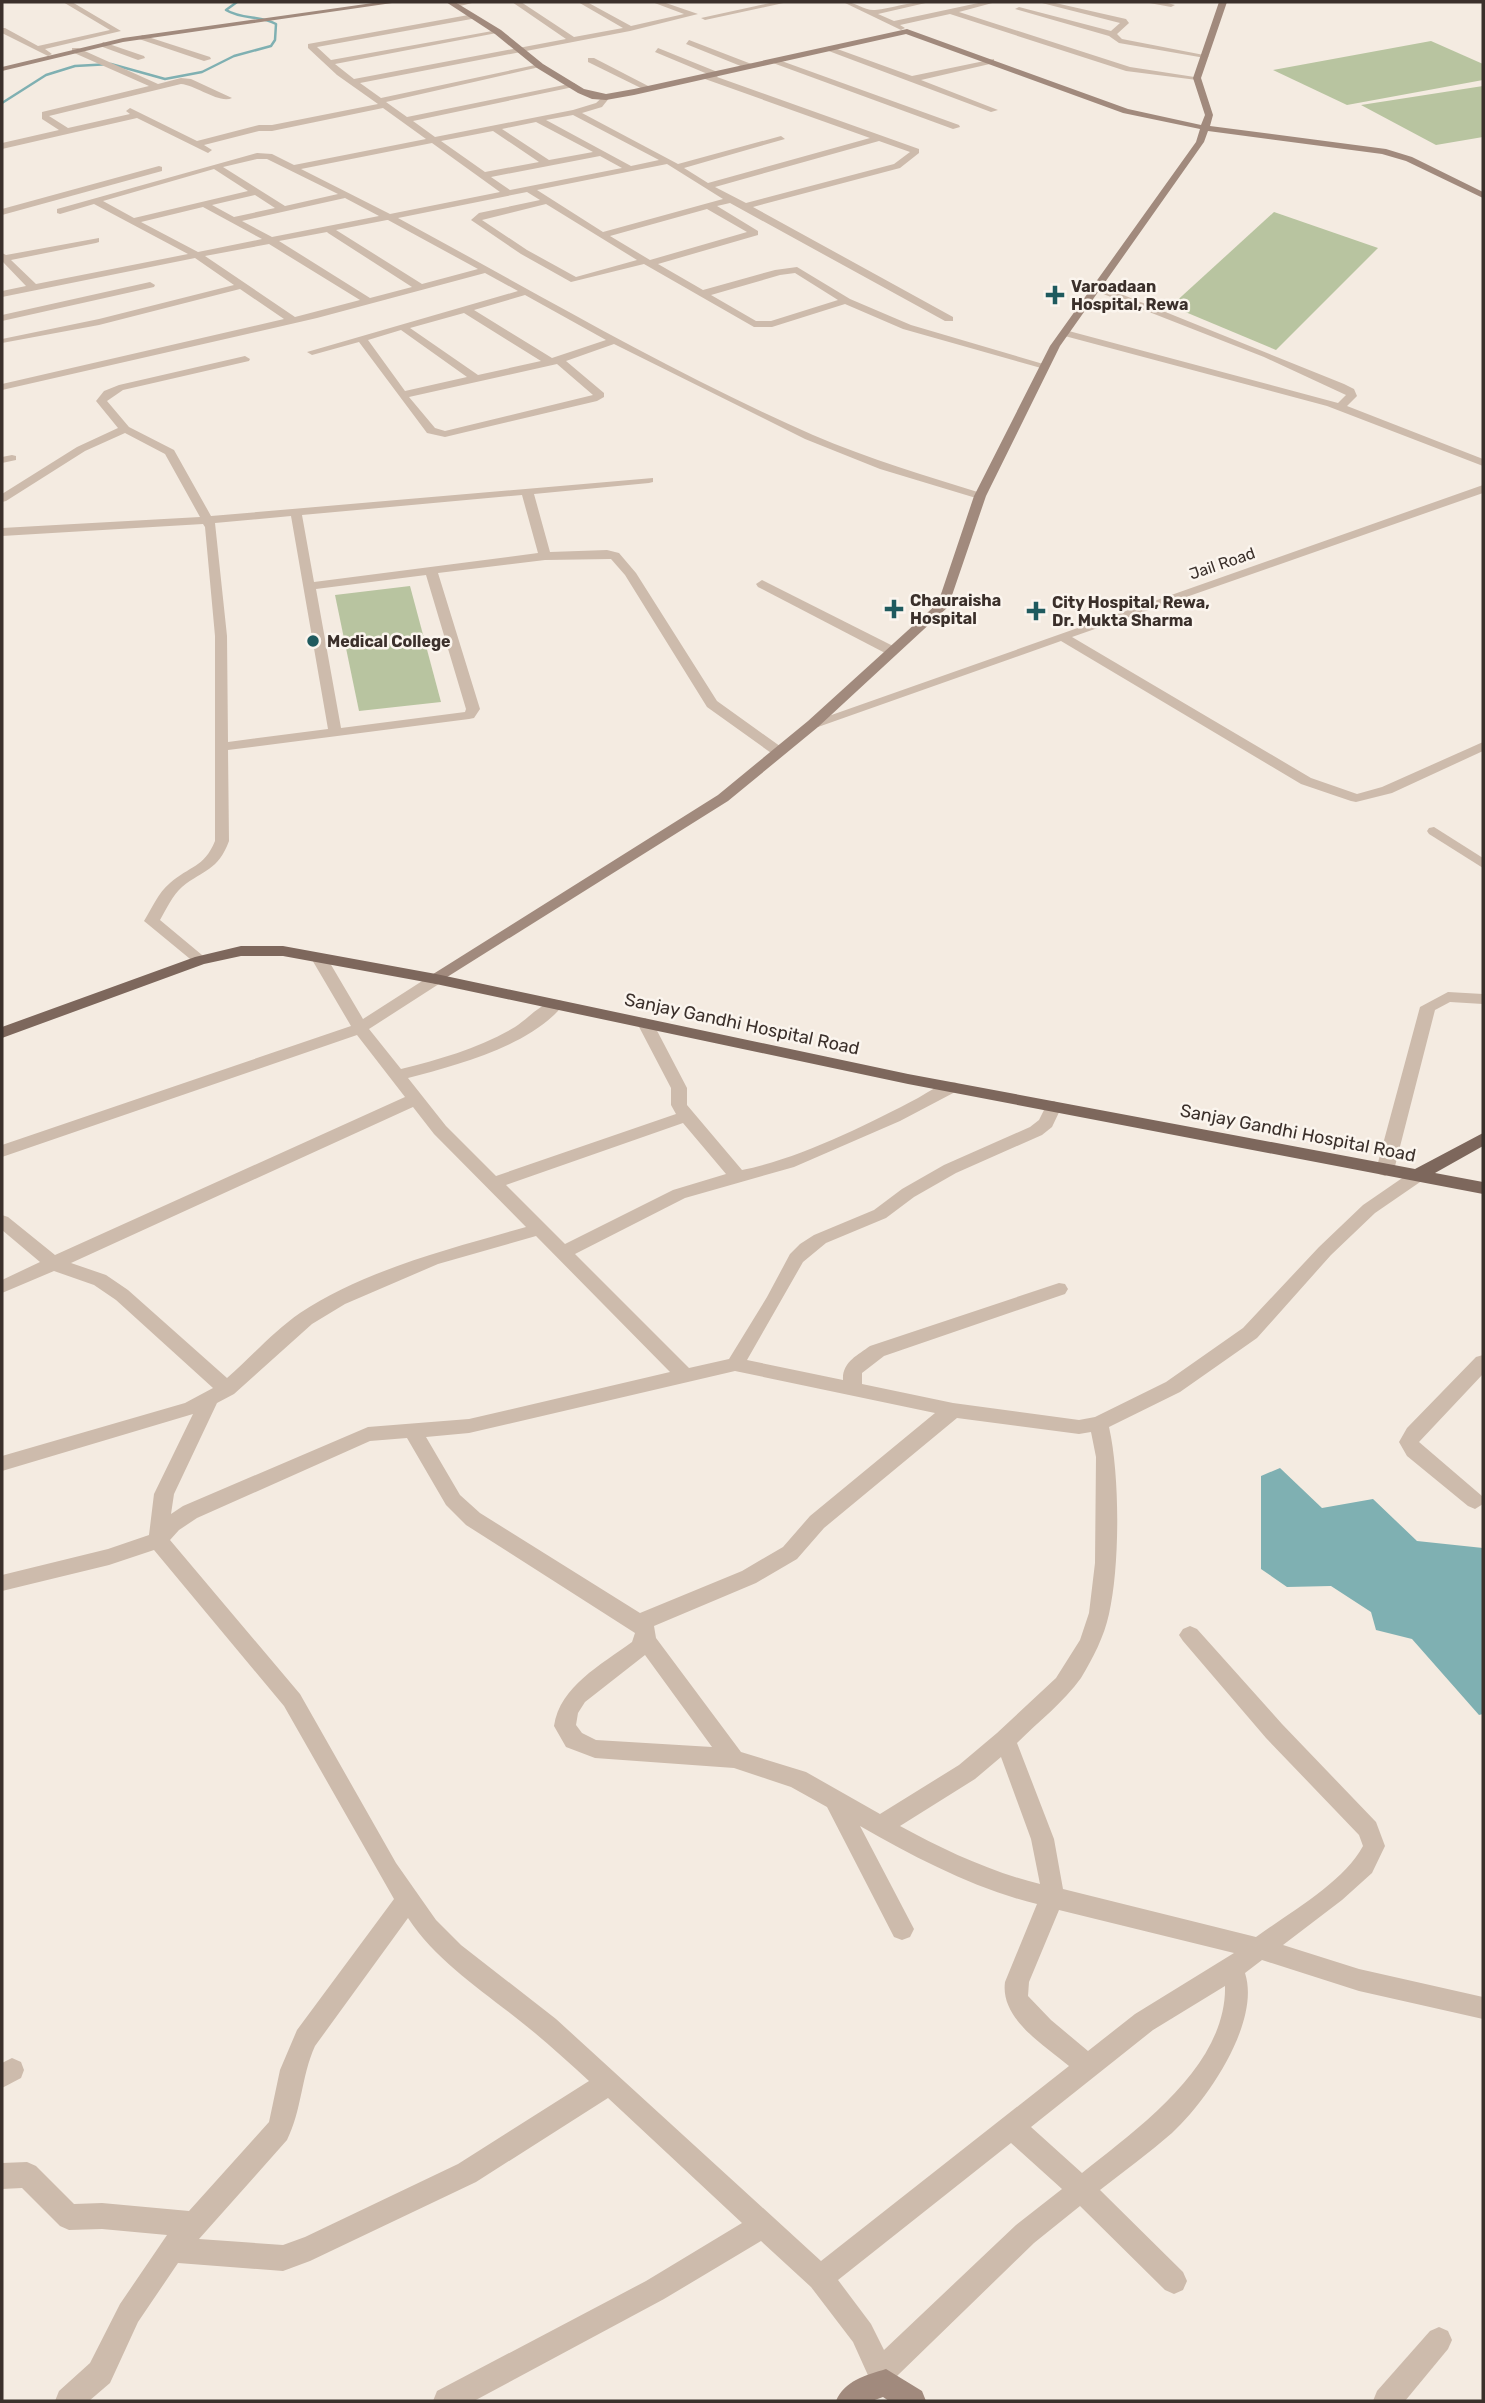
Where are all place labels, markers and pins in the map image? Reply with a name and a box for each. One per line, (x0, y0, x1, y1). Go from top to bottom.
place label: Varoadaan Hospital, Rewa (1071, 277, 1188, 314)
marker: Varoadaan Hospital, Rewa (1045, 285, 1065, 305)
place label: Chauraisha Hospital (910, 591, 1001, 628)
place label: City Hospital, Rewa, Dr. Mukta Sharma (1052, 593, 1210, 630)
marker: Chauraisha Hospital (884, 599, 904, 619)
marker: City Hospital, Rewa, Dr. Mukta Sharma (1026, 601, 1046, 621)
place label: Medical College (327, 632, 451, 651)
marker: Medical College (305, 633, 321, 649)

